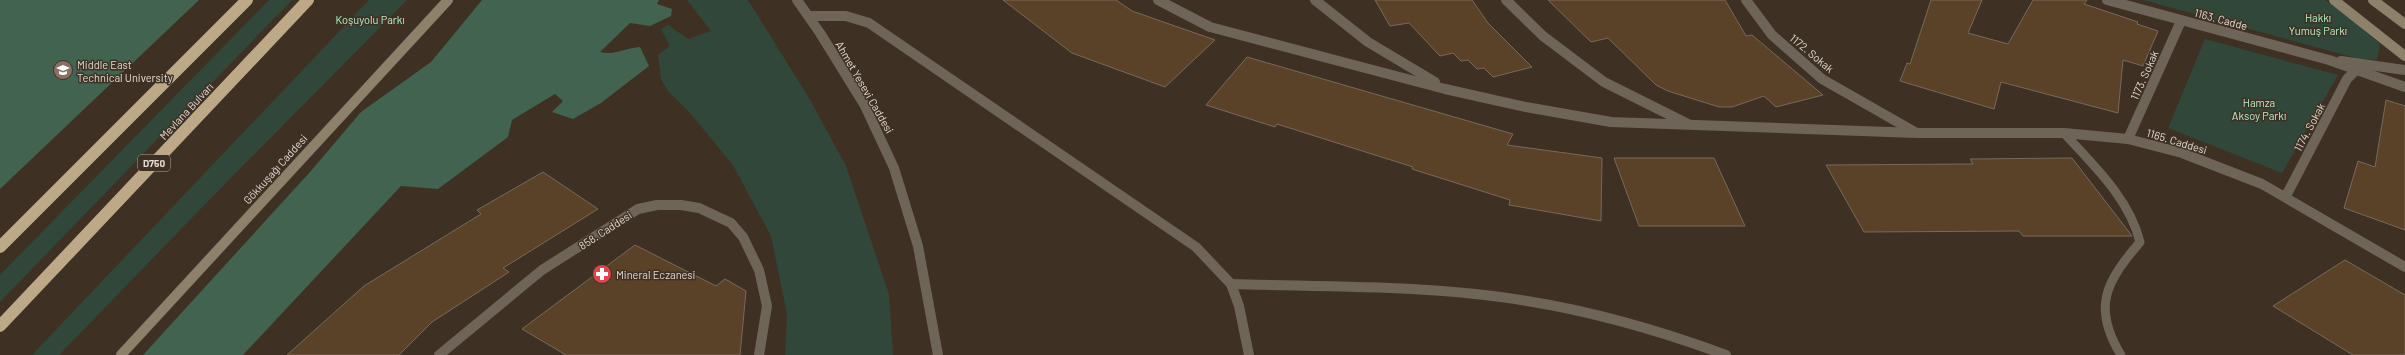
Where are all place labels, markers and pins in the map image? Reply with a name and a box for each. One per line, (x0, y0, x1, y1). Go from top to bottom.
place label: Middle East Technical University (77, 58, 173, 84)
school or university icon: Middle East Technical University (52, 59, 74, 81)
pharmacy icon: Mineral Eczanesi (591, 263, 613, 285)
place label: Mineral Eczanesi (616, 268, 696, 281)

